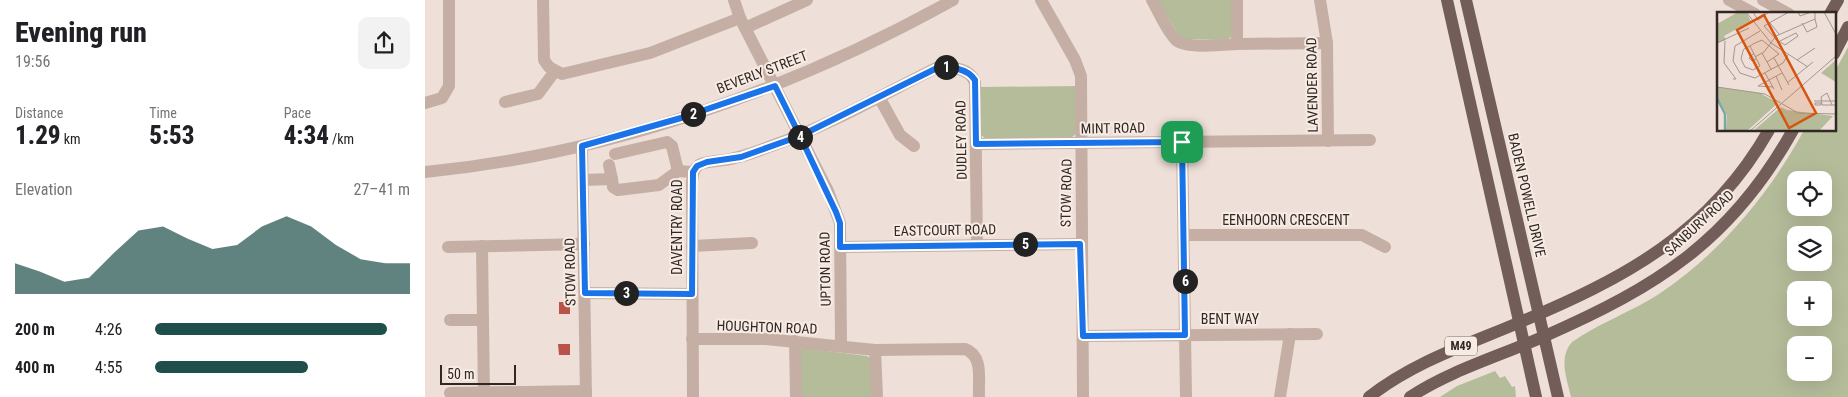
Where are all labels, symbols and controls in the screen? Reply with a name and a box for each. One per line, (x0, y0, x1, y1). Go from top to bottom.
inset map (1717, 12, 1835, 131)
text: Evening run (15, 16, 147, 49)
button: share (358, 17, 410, 69)
street label: LAVENDER ROAD (1303, 37, 1321, 133)
street label: BEVERLY STREET (714, 47, 810, 97)
text: 19:56 (15, 52, 50, 71)
pin: 1 (933, 54, 959, 80)
text: 1 (943, 59, 950, 75)
street label: DUDLEY ROAD (952, 100, 970, 180)
pin: 2 (681, 102, 705, 126)
text: Distance (15, 105, 63, 121)
text: Time (149, 105, 177, 121)
text: Pace (284, 105, 311, 121)
text: 2 (690, 106, 697, 122)
street label: MINT ROAD (1081, 119, 1145, 137)
text: 1.29 (15, 121, 61, 150)
text: 5:53 (149, 121, 195, 150)
text: 4:34 (284, 121, 329, 150)
pin (1161, 121, 1203, 163)
pin: 4 (787, 124, 813, 150)
icon: arrive (1168, 128, 1196, 156)
text: 4 (797, 129, 804, 145)
text: km (61, 131, 81, 147)
text: /km (329, 131, 354, 147)
street label: BADEN POWELL DRIVE (1505, 132, 1549, 259)
street label: STOW ROAD (1057, 159, 1075, 227)
map controls (1787, 171, 1832, 381)
button: locate (1787, 171, 1832, 216)
street label: DAVENTRY ROAD (669, 179, 685, 275)
text: Elevation (15, 180, 73, 199)
text: 27–41 m (354, 180, 410, 199)
street label: SANBURY ROAD (1661, 187, 1737, 259)
street label: EENHOORN CRESCENT (1222, 212, 1350, 228)
street label: EASTCOURT ROAD (894, 221, 996, 239)
button: layers (1787, 226, 1832, 271)
street label: UPTON ROAD (816, 231, 834, 307)
pin: 5 (1013, 232, 1037, 256)
text: 5 (1022, 236, 1029, 252)
street label: STOW ROAD (561, 238, 579, 306)
pin: 6 (1173, 268, 1197, 294)
text: 6 (1182, 273, 1189, 289)
pin: 3 (613, 280, 639, 306)
button: + (1787, 281, 1832, 326)
text: 3 (623, 285, 630, 301)
street label: BENT WAY (1201, 311, 1260, 327)
street label: HOUGHTON ROAD (716, 317, 818, 337)
text: 200 m (15, 320, 55, 339)
text: 4:26 (95, 320, 122, 339)
road number: M49 (1445, 336, 1477, 356)
button: − (1787, 336, 1832, 381)
text: 400 m (15, 358, 55, 377)
text: 4:55 (95, 358, 122, 377)
scale bar (440, 362, 516, 385)
text: 50 m (447, 366, 475, 382)

